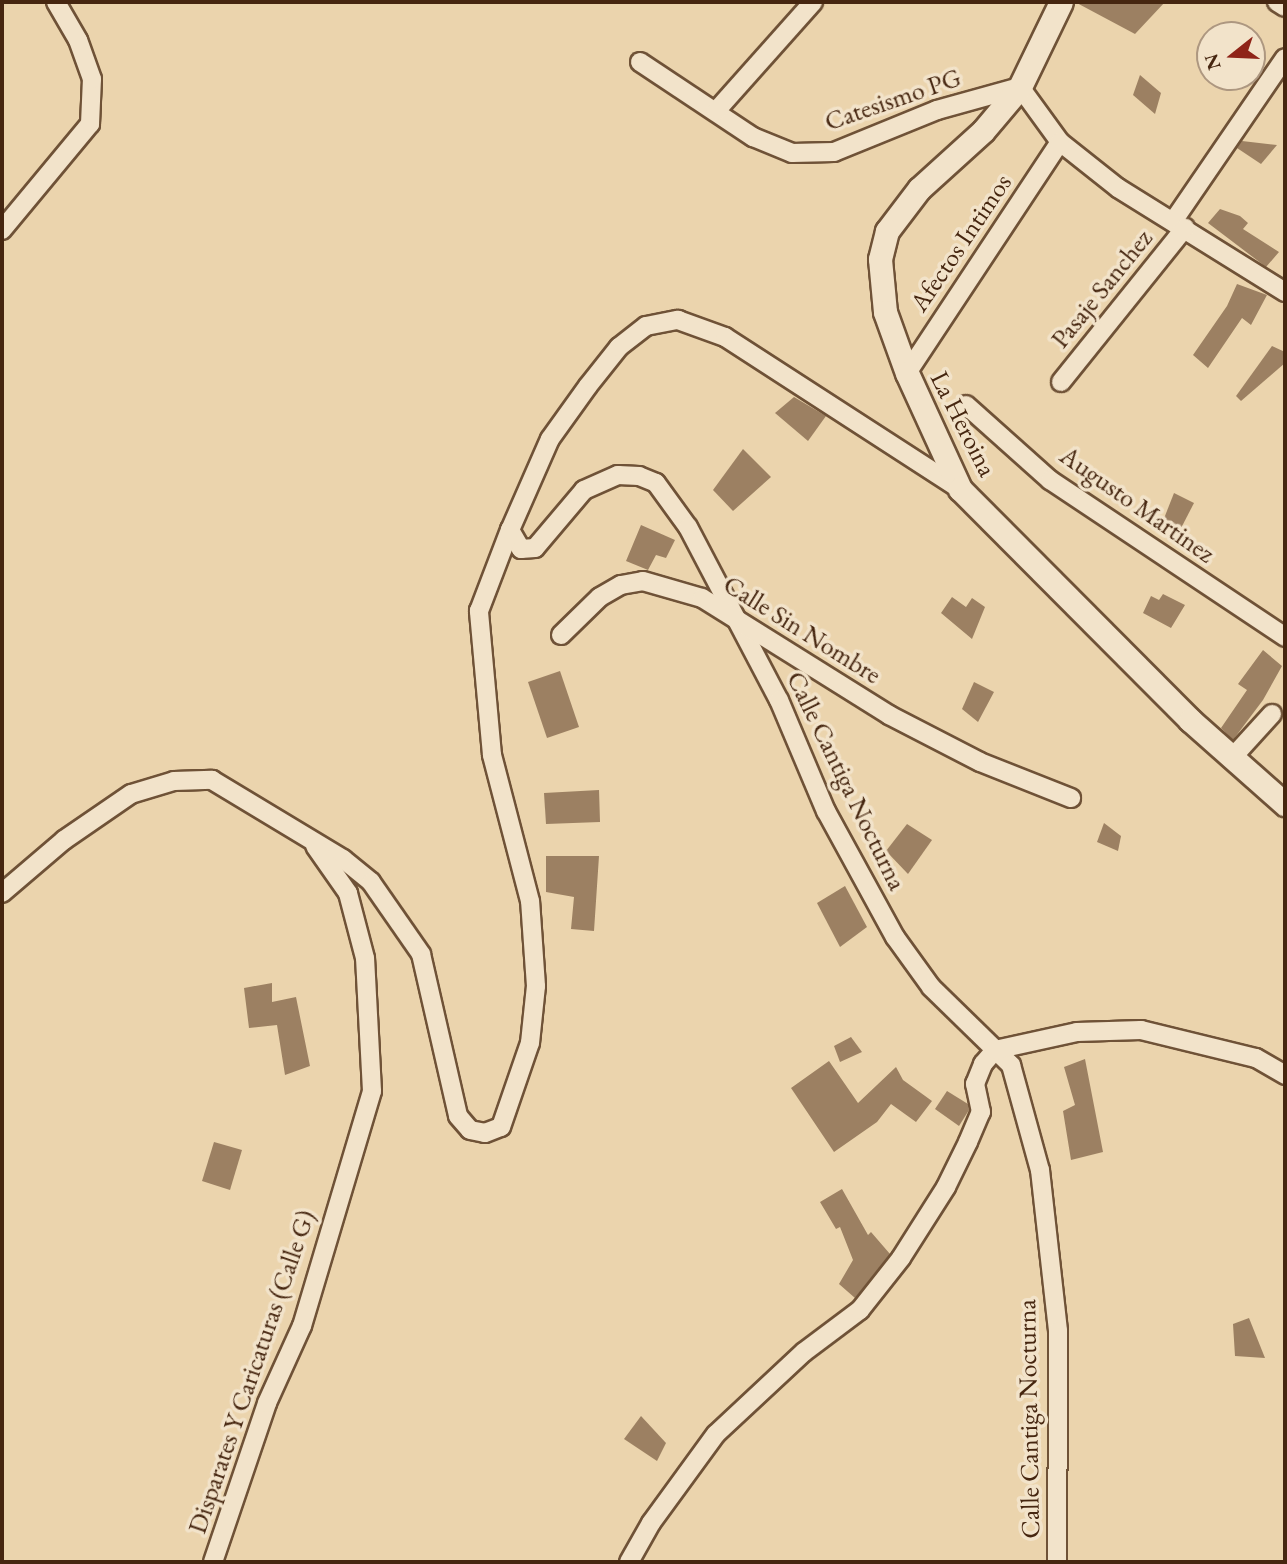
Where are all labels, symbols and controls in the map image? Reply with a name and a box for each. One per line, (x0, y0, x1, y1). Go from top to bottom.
north arrow (1196, 21, 1266, 91)
text: N (1198, 51, 1227, 73)
street label: Catesismo PG (821, 62, 965, 138)
street label: Afectos Intimos (904, 168, 1018, 318)
street label: Pasaje Sanchez (1045, 224, 1159, 354)
street label: La Heroina (923, 366, 1003, 482)
street label: Augusto Martinez (1054, 440, 1220, 570)
street label: Calle Sin Nombre (717, 569, 887, 691)
street label: Calle Cantiga Nocturna (780, 667, 912, 895)
street label: Disparates Y Caricaturas (Calle G) (182, 1206, 322, 1538)
street label: Calle Cantiga Nocturna (1011, 1299, 1047, 1539)

